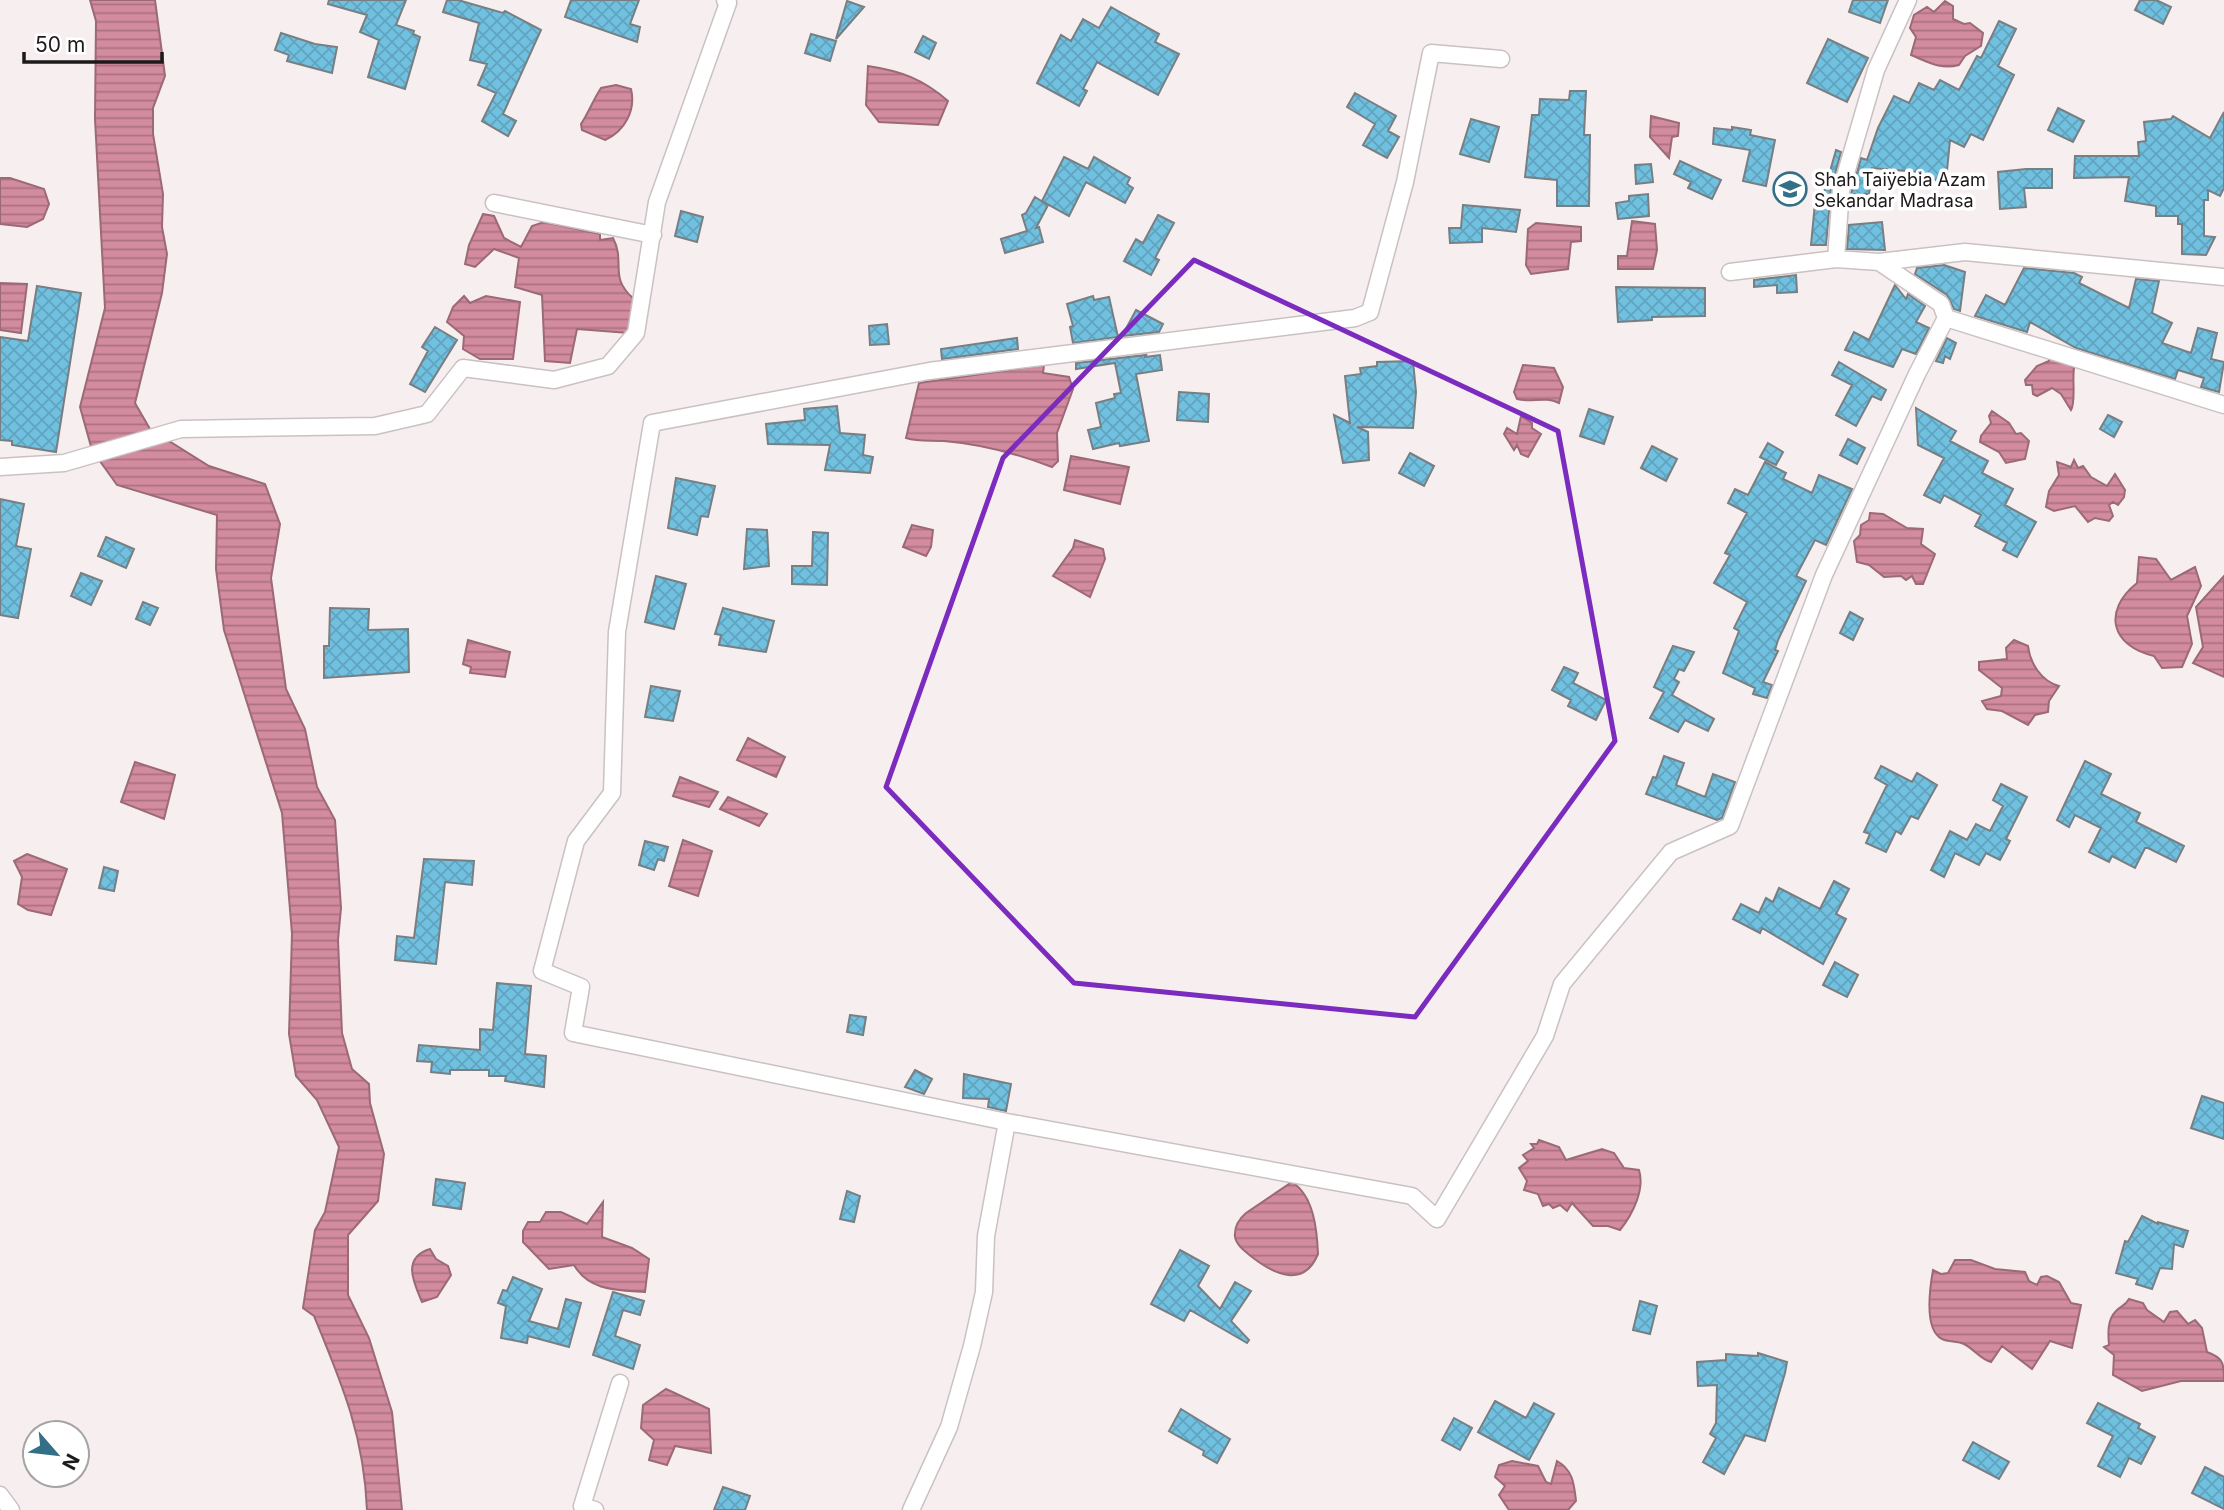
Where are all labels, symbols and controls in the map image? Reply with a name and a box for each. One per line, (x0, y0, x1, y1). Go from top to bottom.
scale bar (24, 21, 163, 65)
text: 50 m (35, 32, 85, 57)
place label: Shah Taiÿebia Azam Sekandar Madrasa (1814, 169, 1986, 211)
school or university icon: Shah Taiÿebia Azam Sekandar Madrasa (1771, 170, 1809, 208)
north arrow (21, 1419, 91, 1489)
text: N (57, 1450, 84, 1474)

